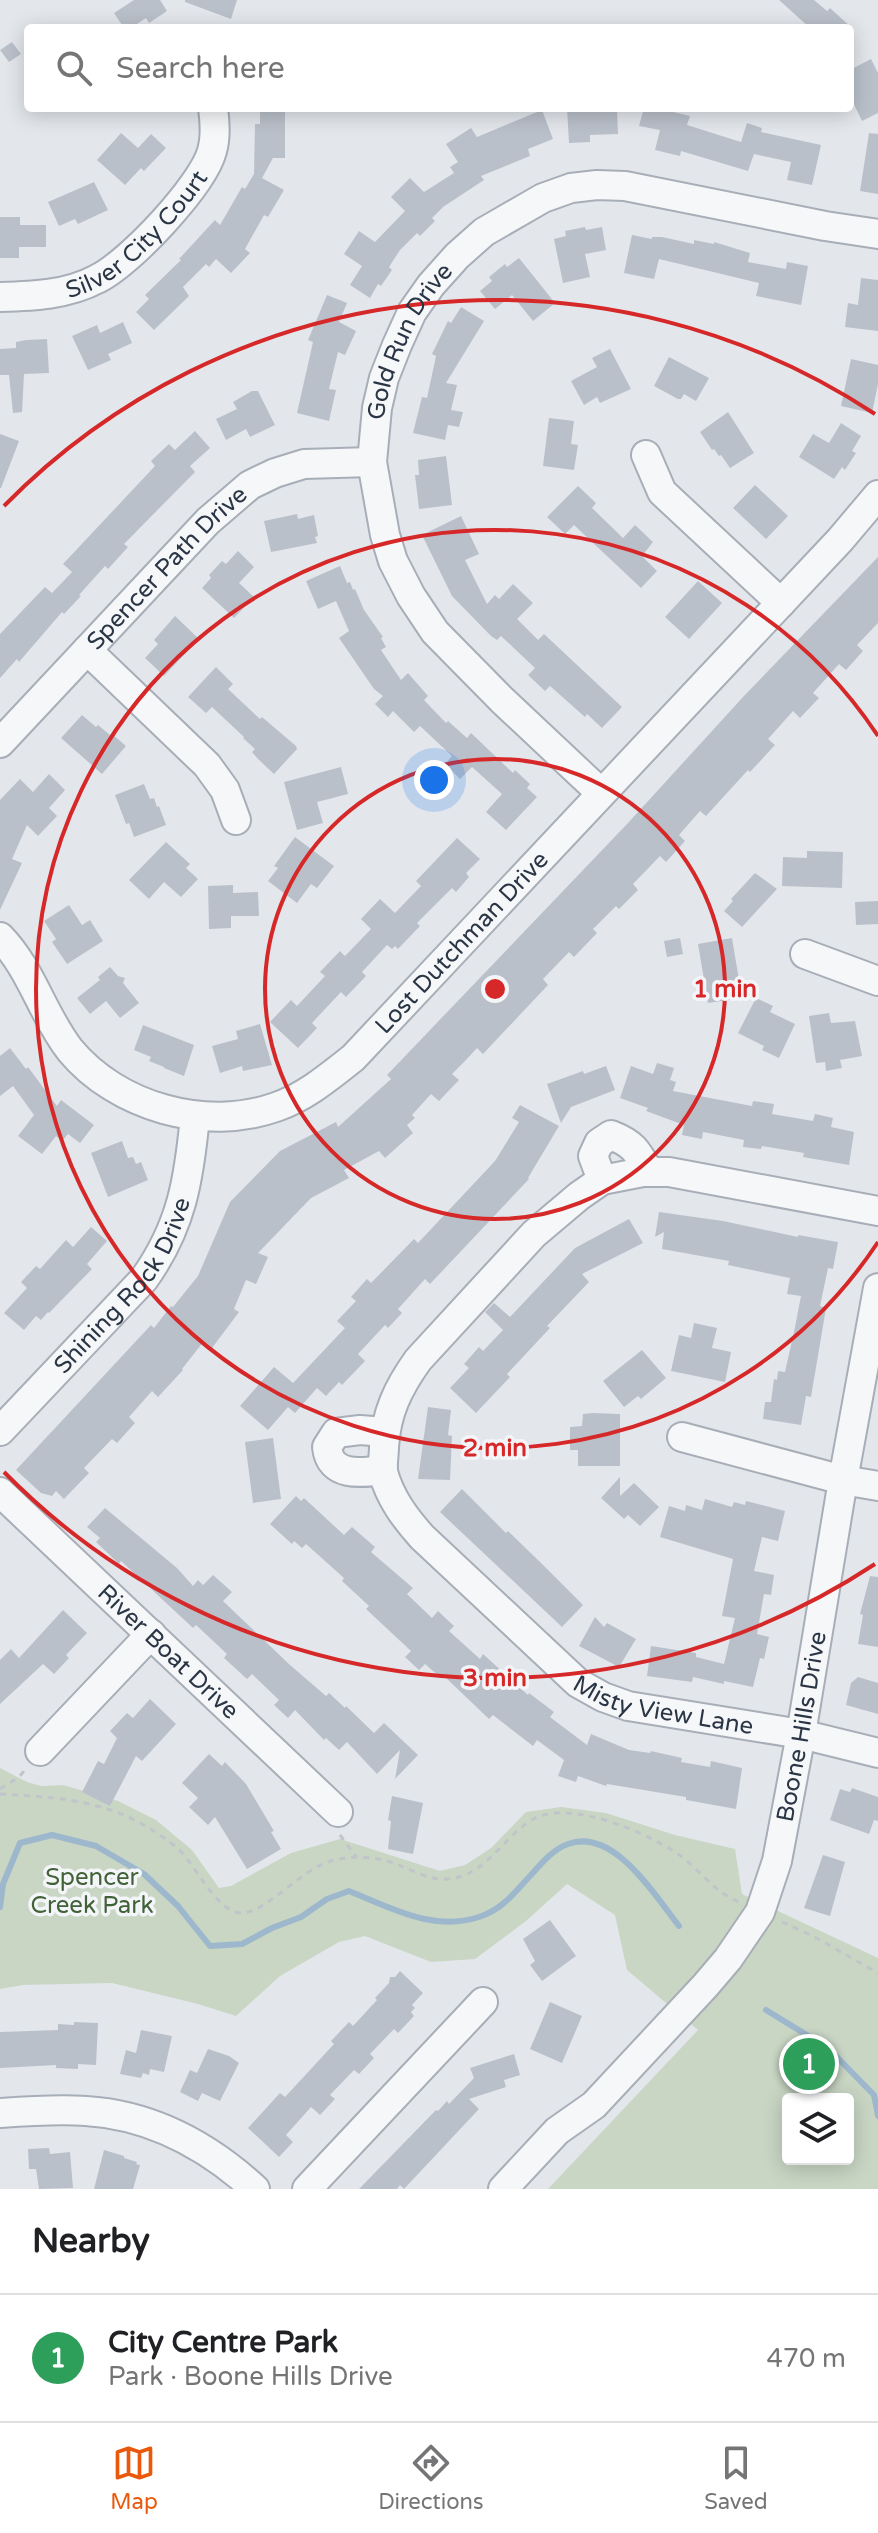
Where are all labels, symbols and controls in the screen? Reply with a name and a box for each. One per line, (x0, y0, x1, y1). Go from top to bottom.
search box (24, 24, 854, 112)
icon: search (52, 46, 96, 90)
text: Search here (116, 50, 285, 87)
street label: Silver City Court (62, 165, 214, 305)
street label: Gold Run Drive (362, 257, 458, 421)
street label: Spencer Path Drive (80, 480, 253, 656)
your location (414, 760, 454, 800)
street label: Lost Dutchman Drive (369, 845, 554, 1040)
centre of rings (481, 975, 509, 1003)
text: 1 min (693, 975, 757, 1004)
street label: Shining Rock Drive (48, 1194, 196, 1380)
text: 2 min (463, 1434, 527, 1463)
street label: River Boat Drive (92, 1578, 245, 1725)
street label: Boone Hills Drive (770, 1629, 832, 1824)
text: 3 min (463, 1664, 527, 1693)
street label: Misty View Lane (568, 1669, 756, 1741)
park label: Spencer Creek Park (30, 1863, 154, 1920)
pin: 1 (783, 2034, 835, 2094)
map controls (782, 2093, 854, 2165)
button: layers (782, 2093, 854, 2165)
text: Nearby (32, 2221, 150, 2262)
text: City Centre Park (108, 2324, 338, 2361)
text: 1 (50, 2343, 66, 2374)
text: 470 m (766, 2343, 846, 2374)
text: Park · Boone Hills Drive (108, 2361, 393, 2392)
tab: Map (110, 2441, 158, 2515)
tab: Directions (378, 2441, 484, 2515)
tab: Saved (704, 2441, 768, 2515)

